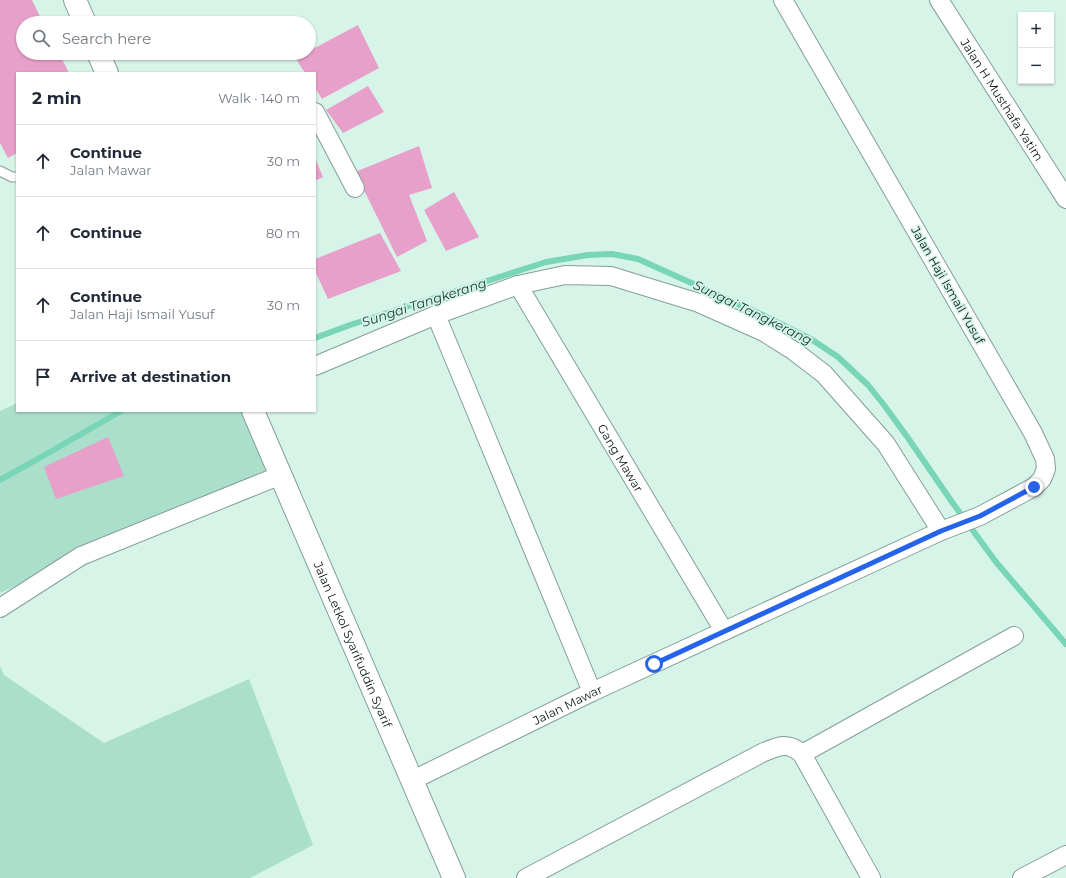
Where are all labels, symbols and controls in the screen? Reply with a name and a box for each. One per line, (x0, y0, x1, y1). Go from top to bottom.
map controls (1018, 12, 1054, 84)
button: + (1018, 12, 1054, 48)
search box (16, 16, 316, 60)
icon: search (30, 27, 52, 49)
text: Search here (62, 29, 151, 48)
street label: Jalan H Musthafa Yatim (957, 35, 1047, 163)
button: − (1018, 48, 1054, 84)
text: 2 min (32, 88, 82, 108)
text: Walk · 140 m (218, 90, 300, 106)
text: Continue (70, 143, 142, 162)
icon: ahead (32, 150, 54, 172)
text: 30 m (267, 153, 300, 169)
text: Jalan Mawar (70, 162, 152, 178)
icon: ahead (32, 222, 54, 244)
text: Continue (70, 223, 142, 242)
street label: Jalan Haji Ismail Yusuf (908, 223, 988, 347)
text: 80 m (266, 225, 300, 241)
water label: Sungai Tangkerang (360, 274, 488, 330)
water label: Sungai Tangkerang (691, 276, 815, 348)
text: Continue (70, 287, 142, 306)
icon: ahead (32, 294, 54, 316)
text: 30 m (267, 297, 300, 313)
text: Jalan Haji Ismail Yusuf (70, 306, 214, 322)
icon: arrive (32, 366, 54, 388)
text: Arrive at destination (70, 367, 231, 386)
street label: Gang Mawar (595, 421, 647, 495)
route end (1025, 478, 1043, 496)
street label: Jalan Letkol Syarifuddin Syarif (311, 558, 396, 730)
route start (645, 655, 663, 673)
street label: Jalan Mawar (529, 681, 605, 728)

